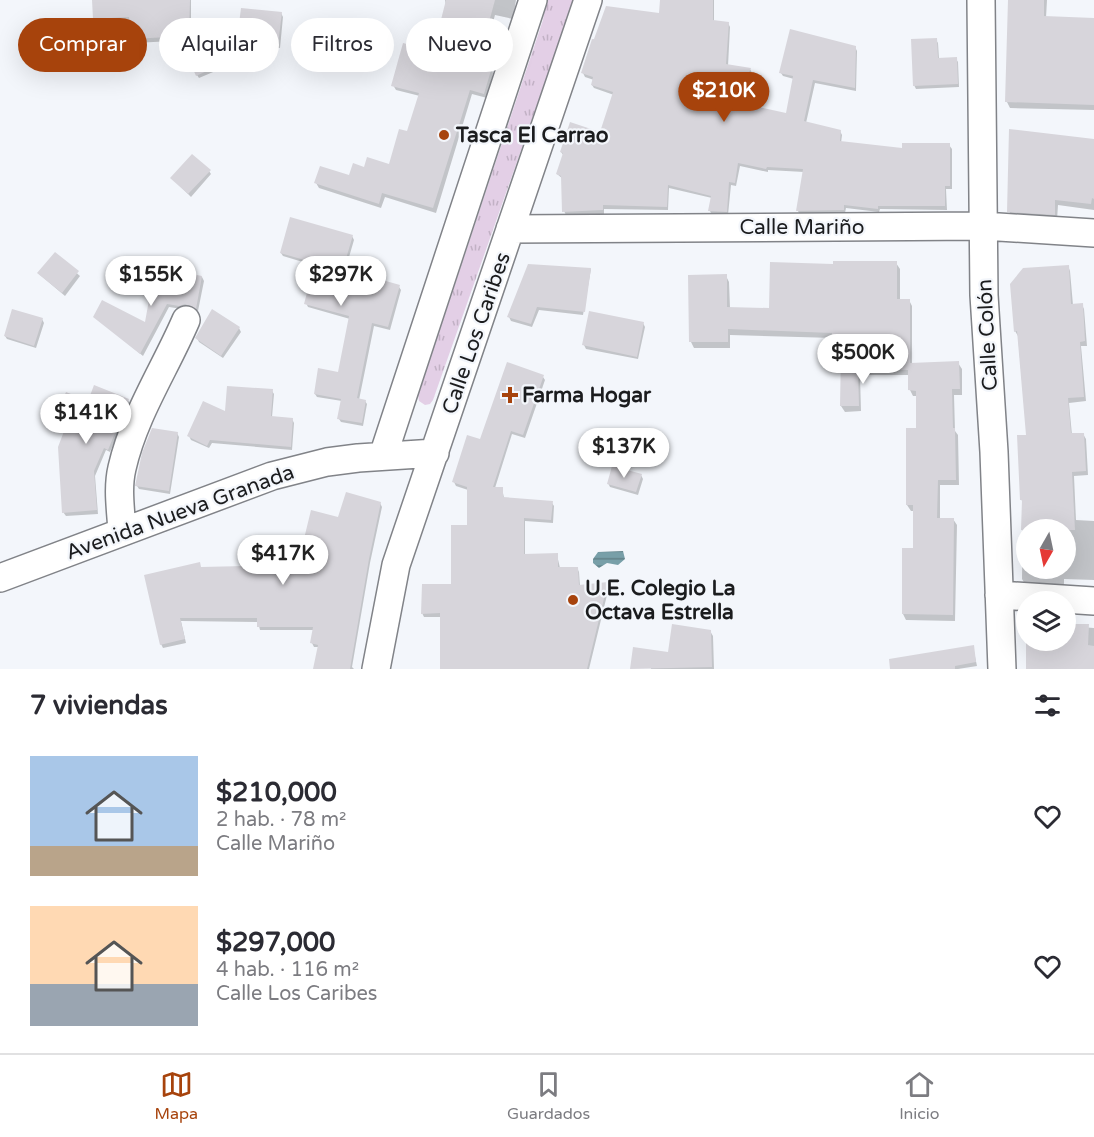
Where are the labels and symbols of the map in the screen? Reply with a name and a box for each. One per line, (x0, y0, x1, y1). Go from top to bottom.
pin: $210K (682, 72, 766, 123)
place label: Tasca El Carrao (455, 123, 609, 148)
marker: Tasca El Carrao (437, 128, 451, 142)
street label: Calle Mariño (739, 215, 865, 240)
street label: Calle Los Caribes (437, 249, 516, 417)
pin: $155K (109, 256, 193, 307)
pin: $297K (299, 256, 383, 307)
street label: Calle Colón (972, 278, 1003, 392)
pin: $500K (821, 334, 905, 385)
place label: Farma Hogar (522, 383, 652, 408)
marker: Farma Hogar (503, 388, 517, 402)
pin: $141K (44, 394, 128, 445)
pin: $137K (582, 428, 666, 479)
street label: Avenida Nueva Granada (63, 459, 298, 565)
north arrow (1016, 519, 1076, 579)
pin: $417K (241, 535, 325, 586)
place label: U.E. Colegio La Octava Estrella (585, 576, 735, 625)
marker: U.E. Colegio La Octava Estrella (566, 593, 580, 607)

